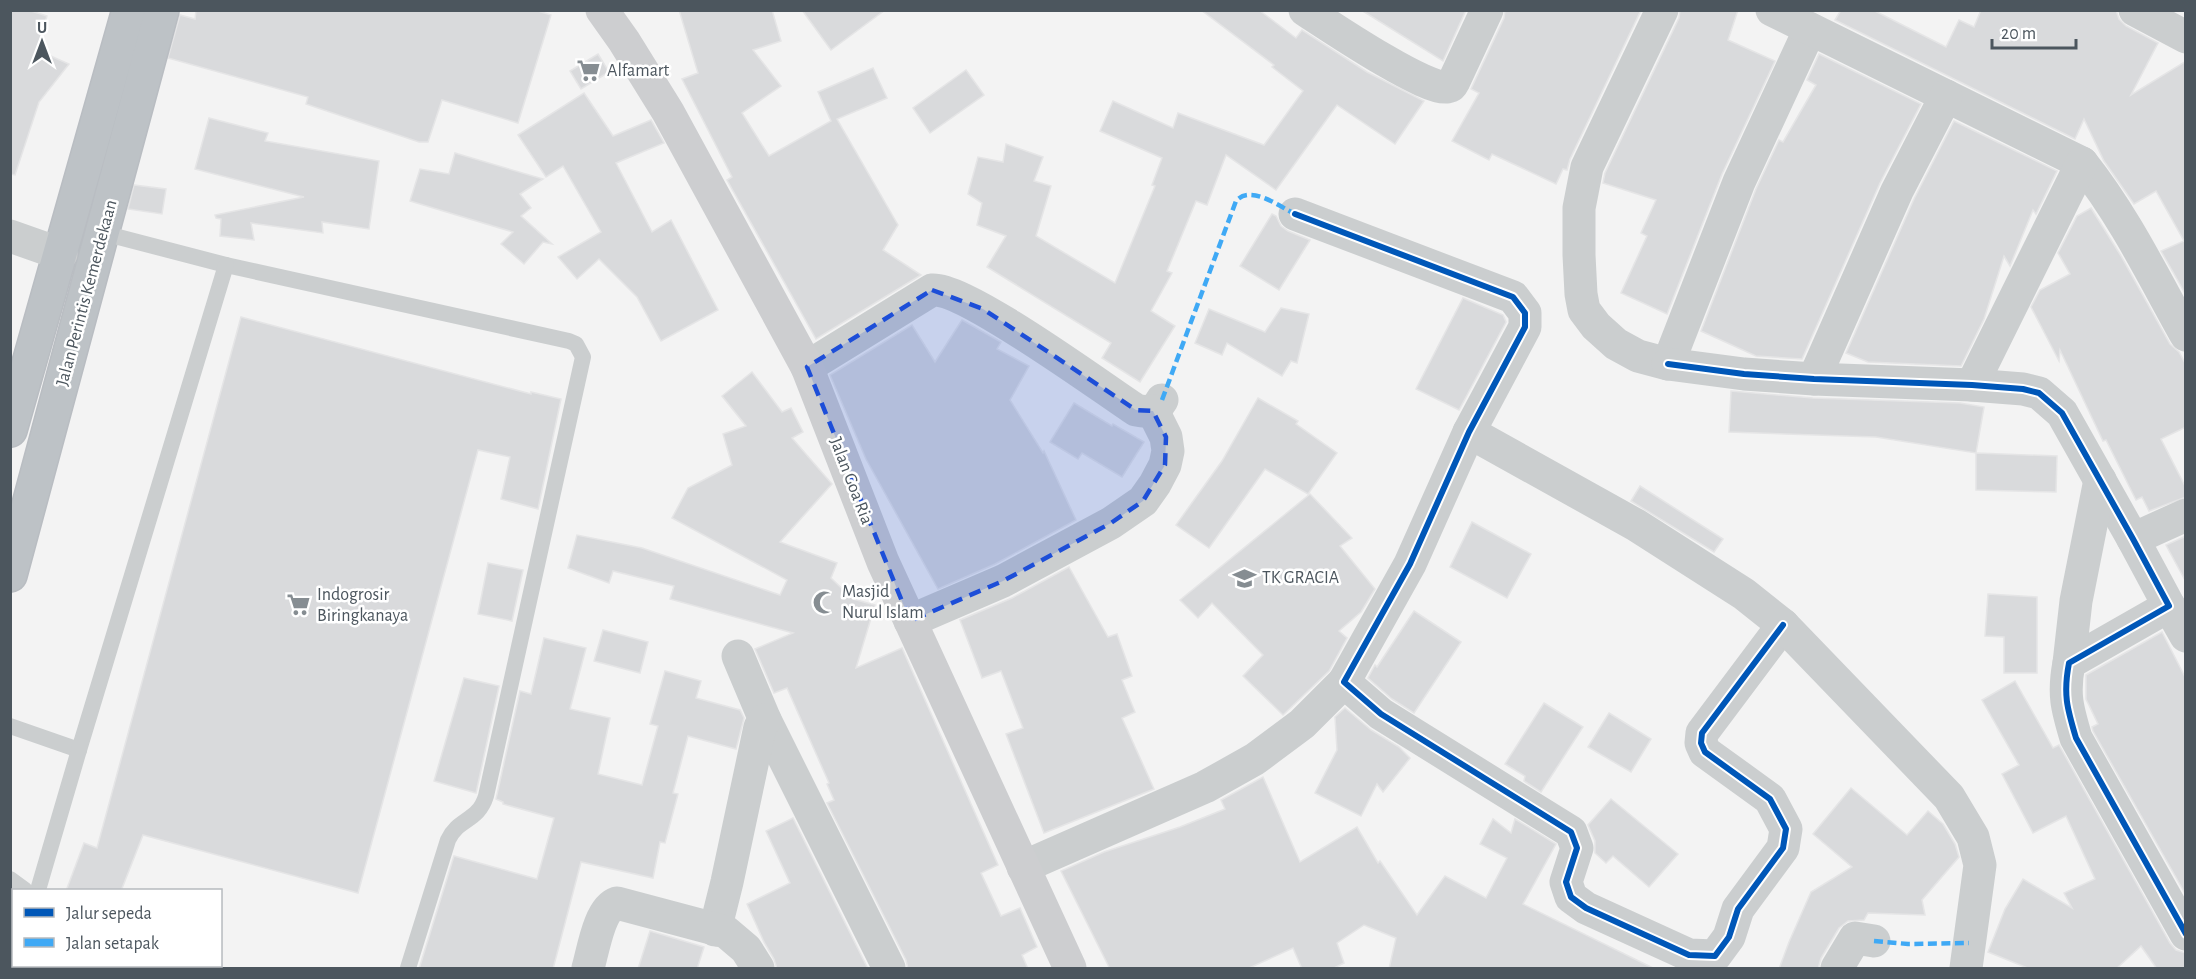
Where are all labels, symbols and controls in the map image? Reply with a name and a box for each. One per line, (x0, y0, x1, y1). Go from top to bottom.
north arrow (12, 12, 72, 72)
scale bar (1992, 12, 2076, 50)
text: U (37, 20, 47, 36)
text: 20 m (2001, 25, 2036, 43)
supermarket icon: Alfamart (576, 58, 602, 84)
place label: Alfamart (607, 62, 670, 80)
street label: Jalan Perintis Kemerdekaan (53, 198, 121, 388)
street label: Jalan Goa Ria (826, 435, 876, 527)
school or university icon: TK GRACIA (1231, 565, 1257, 591)
place label: TK GRACIA (1262, 569, 1340, 587)
place label: Masjid Nurul Islam (842, 583, 924, 622)
place label: Indogrosir Biringkanaya (317, 586, 408, 625)
mosque icon: Masjid Nurul Islam (811, 589, 837, 615)
supermarket icon: Indogrosir Biringkanaya (286, 592, 312, 618)
legend (12, 889, 222, 967)
text: Jalur sepeda (66, 905, 152, 923)
text: Jalan setapak (66, 935, 160, 953)

